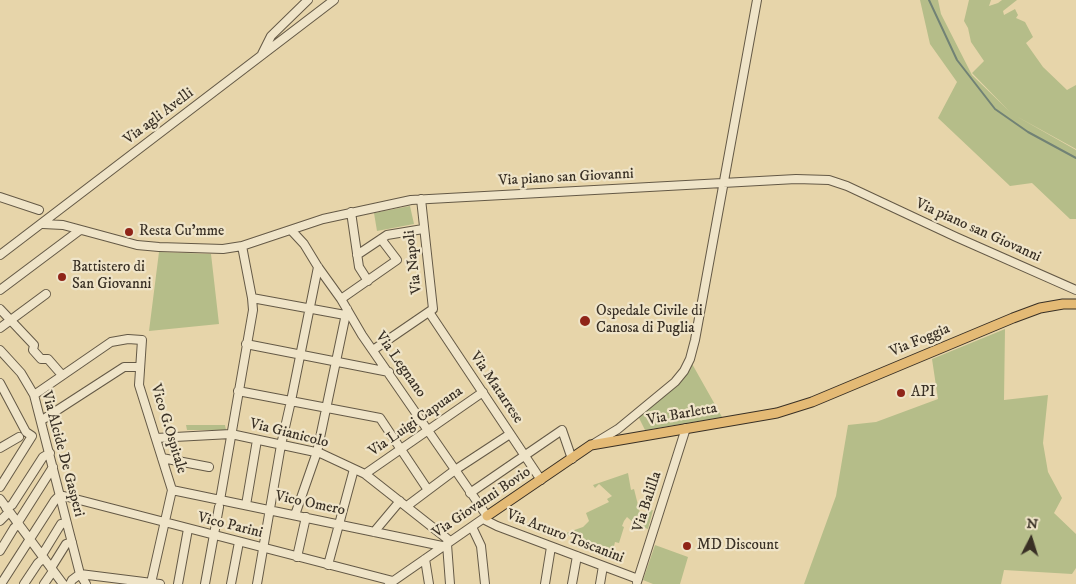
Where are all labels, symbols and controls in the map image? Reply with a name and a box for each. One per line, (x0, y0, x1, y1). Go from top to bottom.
street label: Via agli Avelli (120, 85, 198, 149)
street label: Via piano san Giovanni (498, 165, 634, 191)
street label: Via piano san Giovanni (912, 195, 1044, 267)
place label: Resta Cu'mme (139, 223, 224, 241)
marker: Resta Cu'mme (123, 226, 135, 238)
street label: Via Napoli (401, 229, 427, 295)
place label: Battistero di San Giovanni (72, 259, 151, 294)
marker: Battistero di San Giovanni (56, 271, 68, 283)
place label: Ospedale Civile di Canosa di Puglia (596, 303, 703, 338)
marker: Ospedale Civile di Canosa di Puglia (578, 314, 592, 328)
street label: Via Foggia (887, 320, 953, 362)
street label: Via Legnano (371, 329, 429, 401)
street label: Via Matarrese (465, 349, 527, 427)
street label: Vico G.Ospitale (146, 382, 190, 476)
street label: Via Luigi Capuana (365, 383, 467, 461)
place label: API (911, 384, 935, 402)
marker: API (895, 387, 907, 399)
street label: Via Alcide De Gasperi (37, 389, 87, 519)
street label: Via Barletta (646, 400, 718, 430)
street label: Via Gianicolo (248, 416, 330, 452)
street label: Via Giovanni Bovio (429, 463, 535, 543)
street label: Via Balilla (630, 470, 666, 534)
street label: Vico Omero (273, 488, 347, 520)
street label: Via Arturo Toscanini (504, 506, 626, 568)
street label: Vico Parini (196, 509, 264, 543)
north arrow (1006, 514, 1056, 564)
text: N (1026, 515, 1039, 534)
place label: MD Discount (697, 537, 779, 555)
marker: MD Discount (681, 540, 693, 552)

